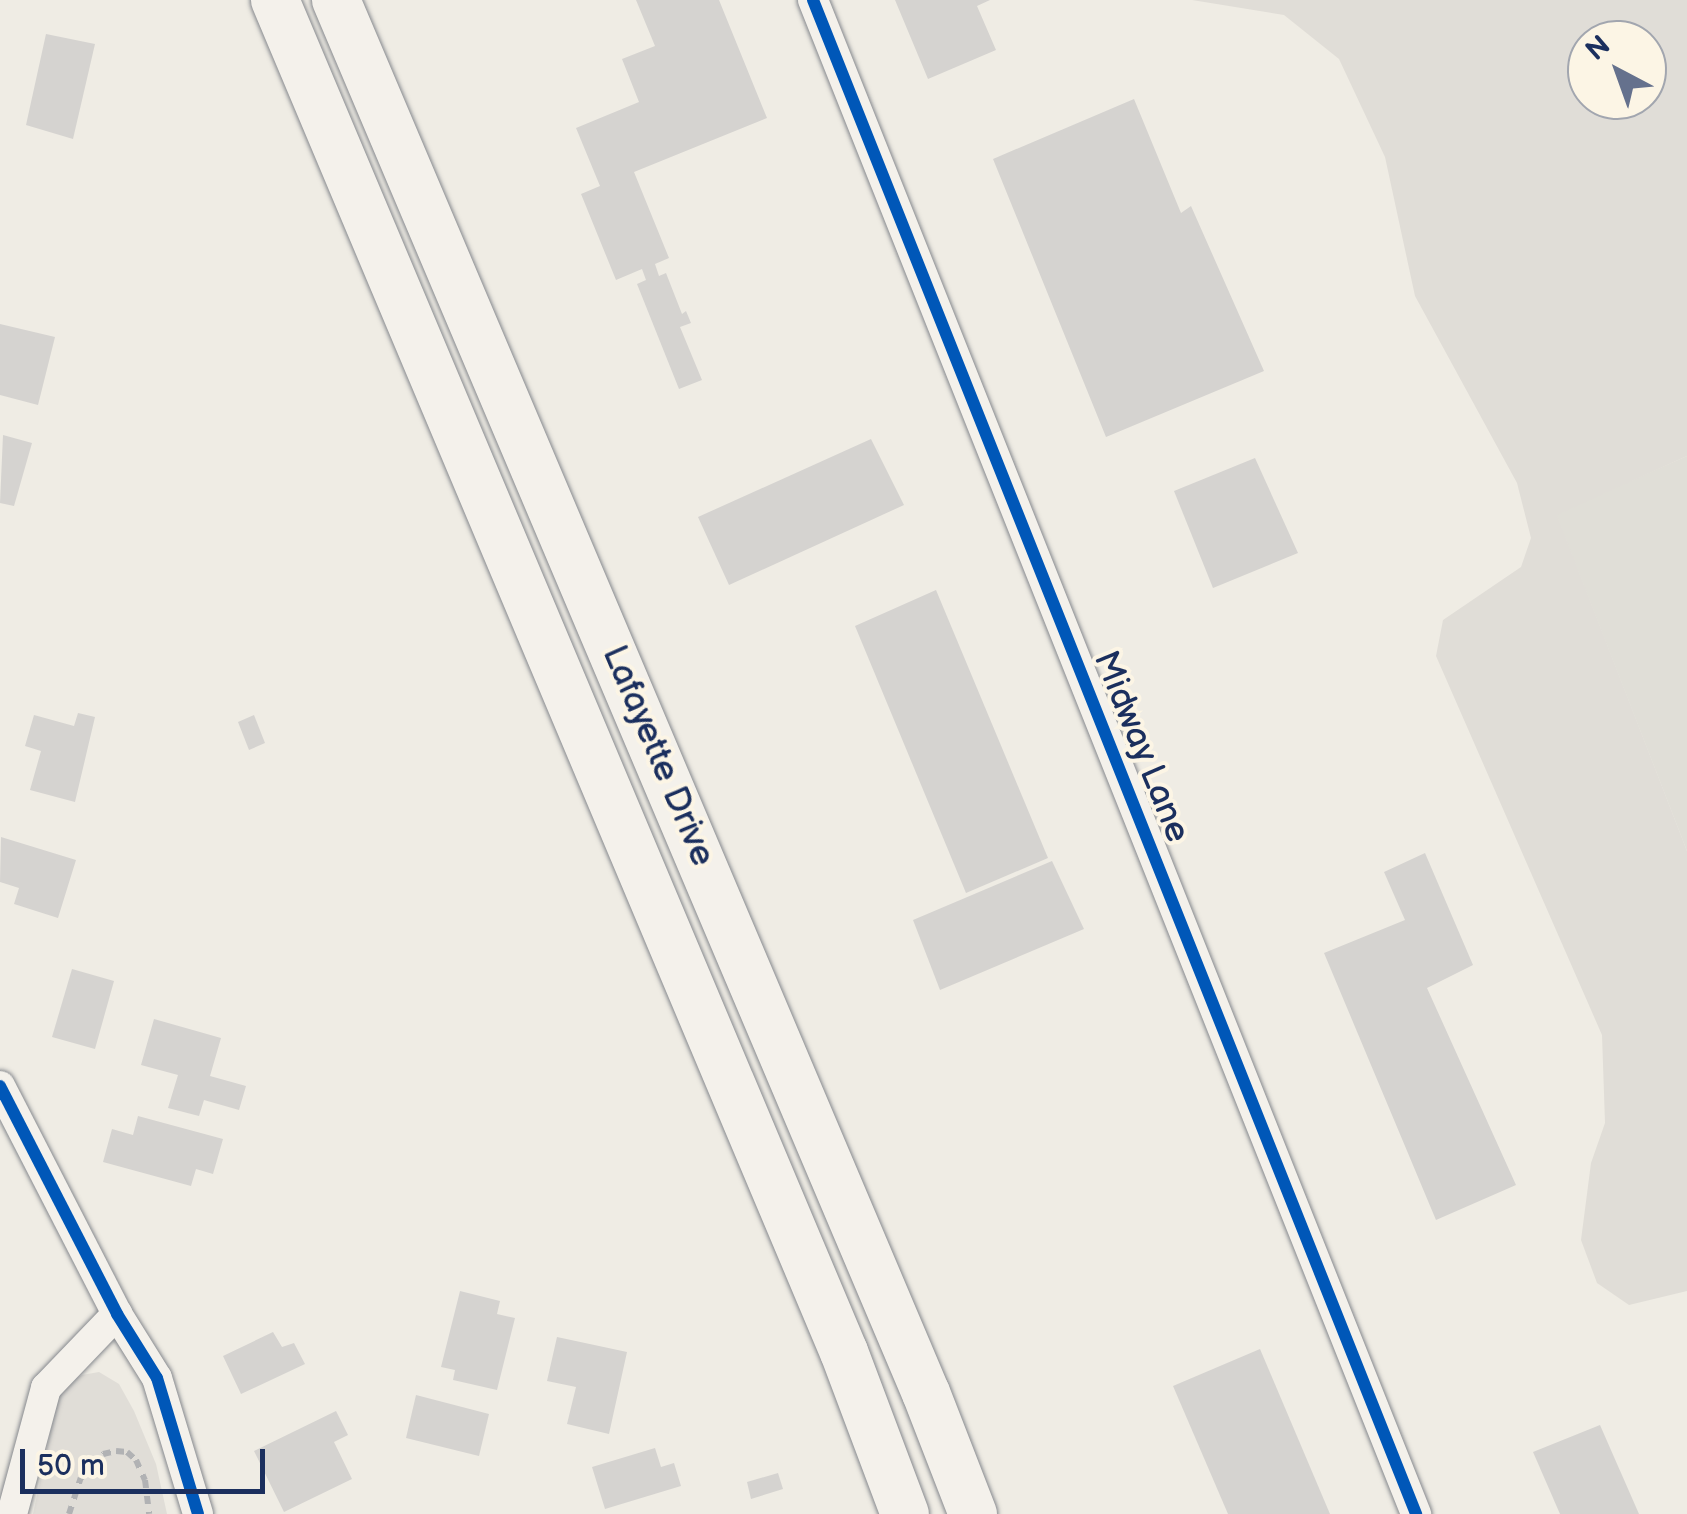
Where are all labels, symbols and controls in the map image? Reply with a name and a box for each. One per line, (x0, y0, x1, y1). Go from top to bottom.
north arrow (1567, 20, 1667, 120)
text: N (1580, 29, 1617, 68)
street label: Lafayette Drive (593, 639, 723, 873)
street label: Midway Lane (1083, 644, 1199, 850)
scale bar (25, 1429, 270, 1491)
text: 50 m (37, 1448, 105, 1484)

